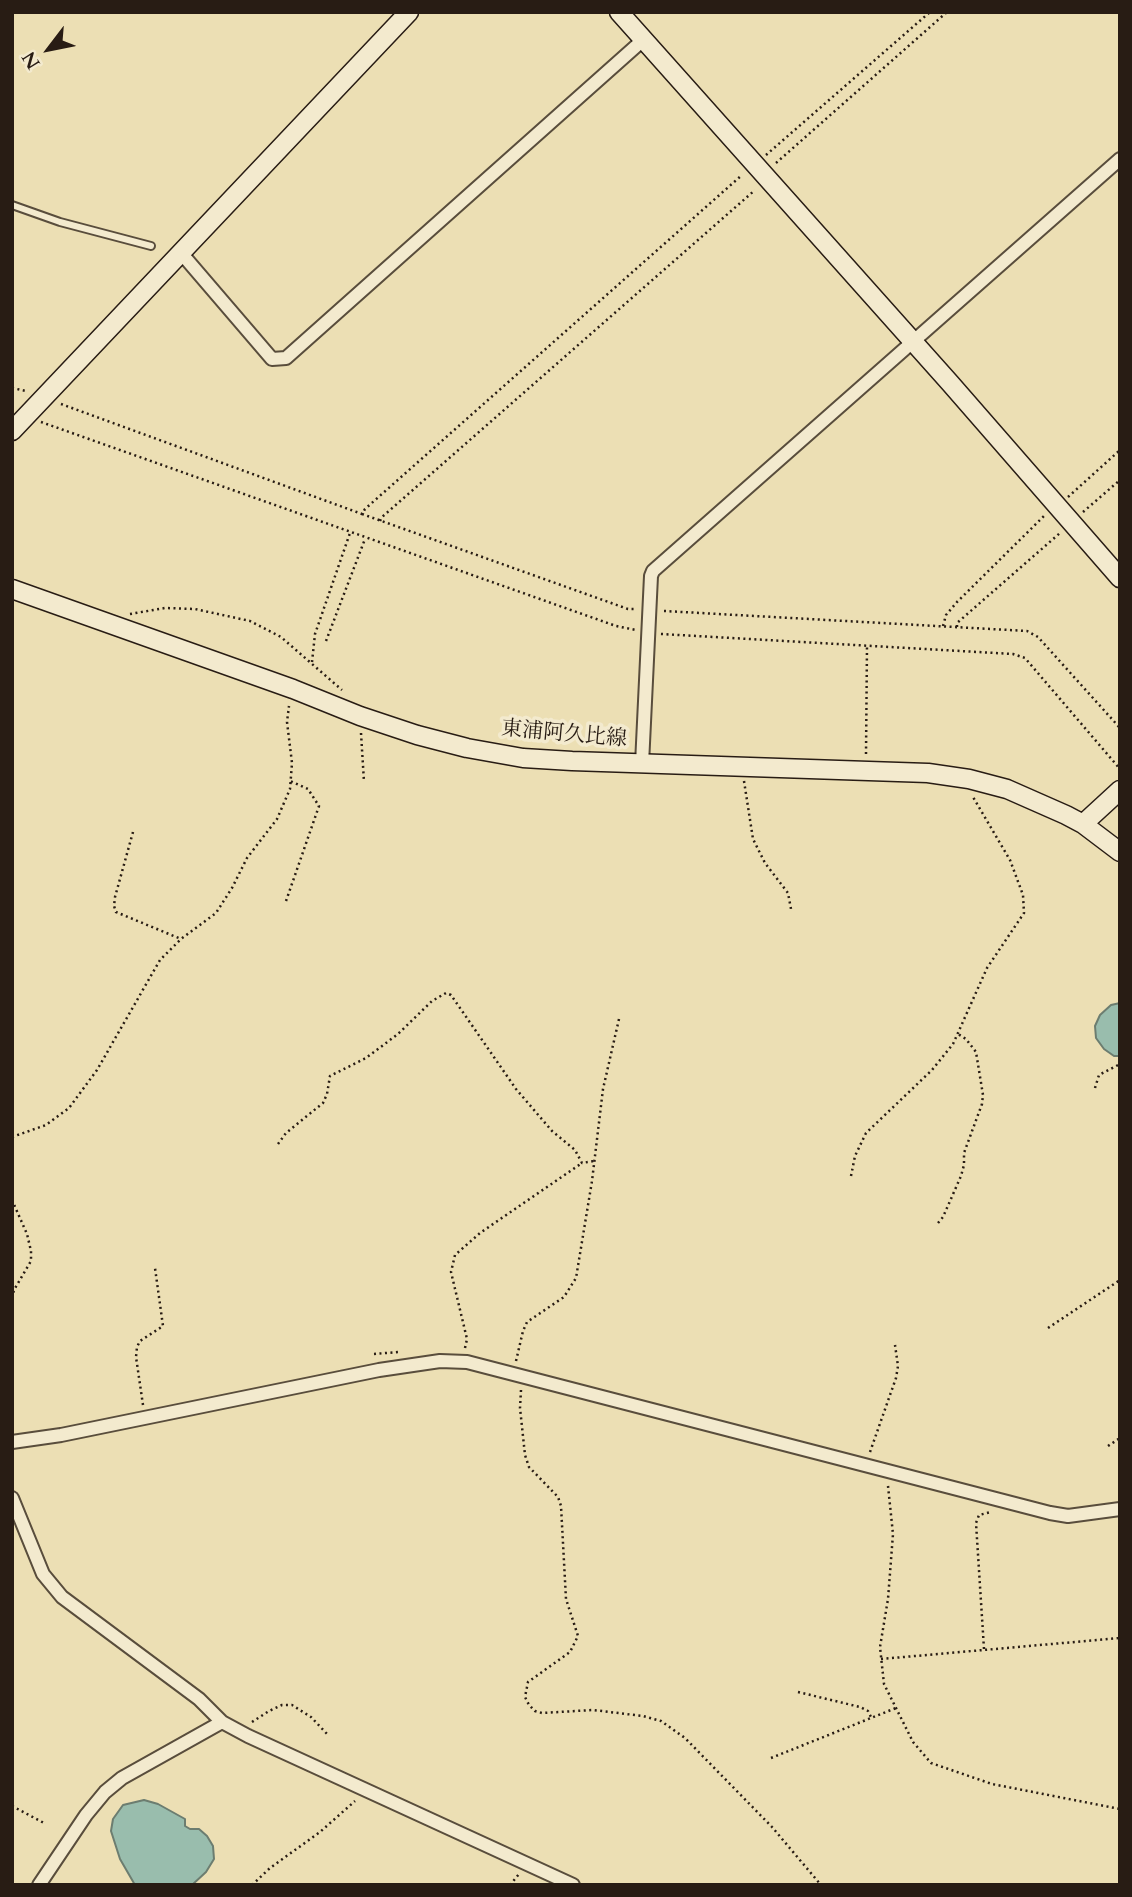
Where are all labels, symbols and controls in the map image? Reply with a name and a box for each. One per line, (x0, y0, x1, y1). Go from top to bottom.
north arrow (14, 14, 84, 84)
text: N (16, 46, 47, 74)
street label: 東浦阿久比線 (500, 717, 628, 753)

